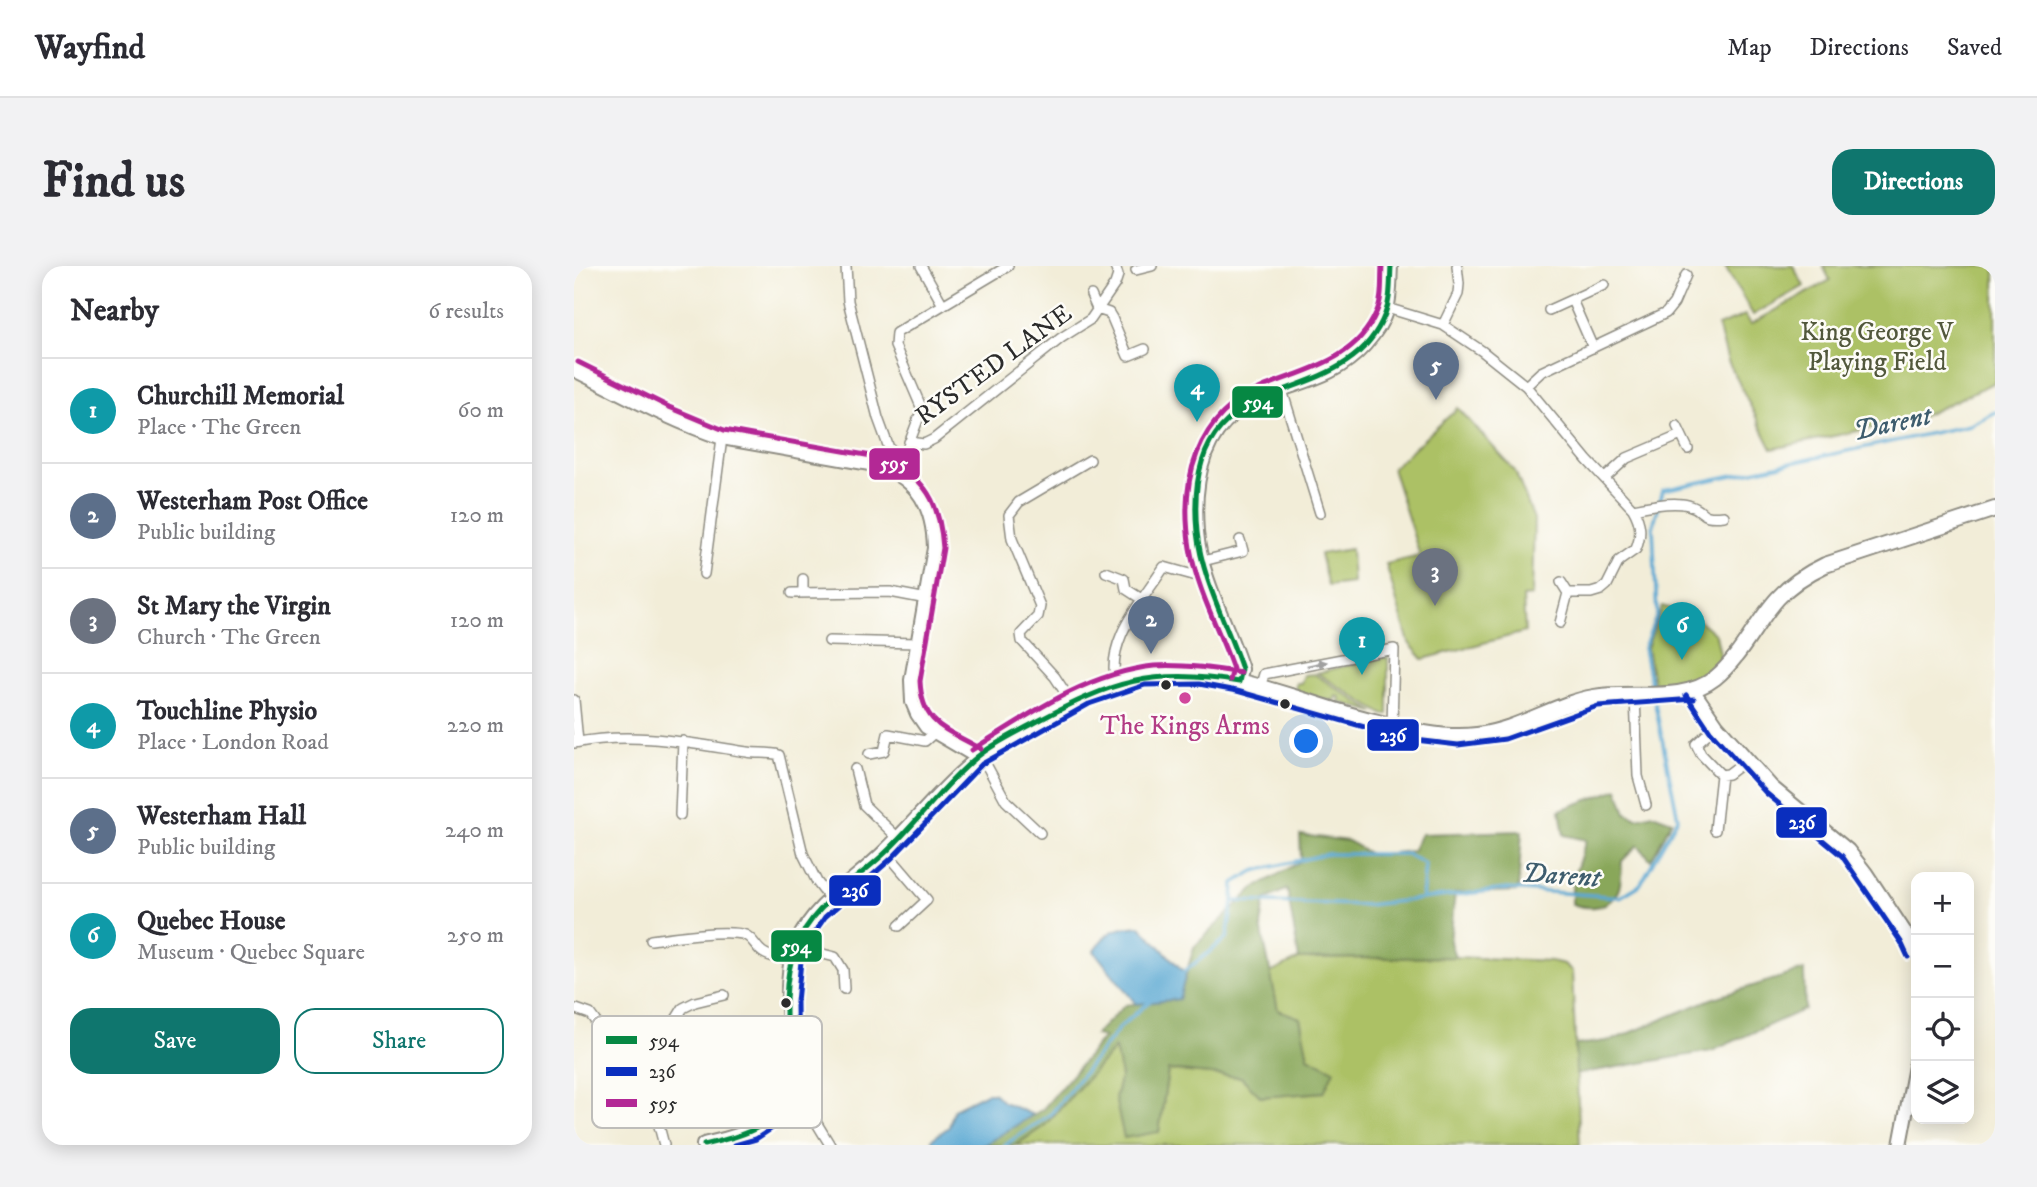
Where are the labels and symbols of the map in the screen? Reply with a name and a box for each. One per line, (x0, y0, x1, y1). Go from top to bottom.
street label: RYSTED LANE (909, 297, 1079, 433)
park label: King George V Playing Field (1800, 316, 1954, 379)
pin: 5 (1413, 342, 1459, 400)
pin: 4 (1174, 364, 1220, 422)
line badge: 594 (1231, 385, 1284, 419)
text: 594 (1242, 392, 1274, 415)
water label: Darent (1850, 398, 1937, 449)
line badge: 595 (868, 447, 921, 481)
text: 595 (879, 453, 909, 476)
pin: 3 (1412, 548, 1458, 606)
pin: 2 (1128, 596, 1174, 654)
pin: 6 (1659, 602, 1705, 660)
pin: 1 (1339, 617, 1385, 675)
one-way arrow (1306, 659, 1328, 670)
unlabelled marker (1159, 678, 1173, 692)
marker: The Kings Arms (1177, 690, 1193, 706)
unlabelled marker (1278, 697, 1292, 711)
place label: The Kings Arms (1100, 710, 1270, 743)
line badge: 236 (1366, 718, 1420, 752)
your location (1289, 724, 1323, 758)
text: 236 (1380, 725, 1407, 748)
line badge: 236 (1775, 806, 1828, 839)
text: 236 (1789, 812, 1816, 835)
water label: Darent (1520, 855, 1604, 896)
line badge: 236 (828, 874, 882, 907)
text: 236 (842, 880, 869, 903)
line badge: 594 (770, 929, 823, 963)
text: 594 (780, 936, 812, 959)
unlabelled marker (779, 996, 793, 1010)
legend (592, 1016, 822, 1128)
text: 594 (649, 1030, 680, 1053)
text: 236 (649, 1061, 676, 1084)
text: 595 (649, 1093, 678, 1116)

